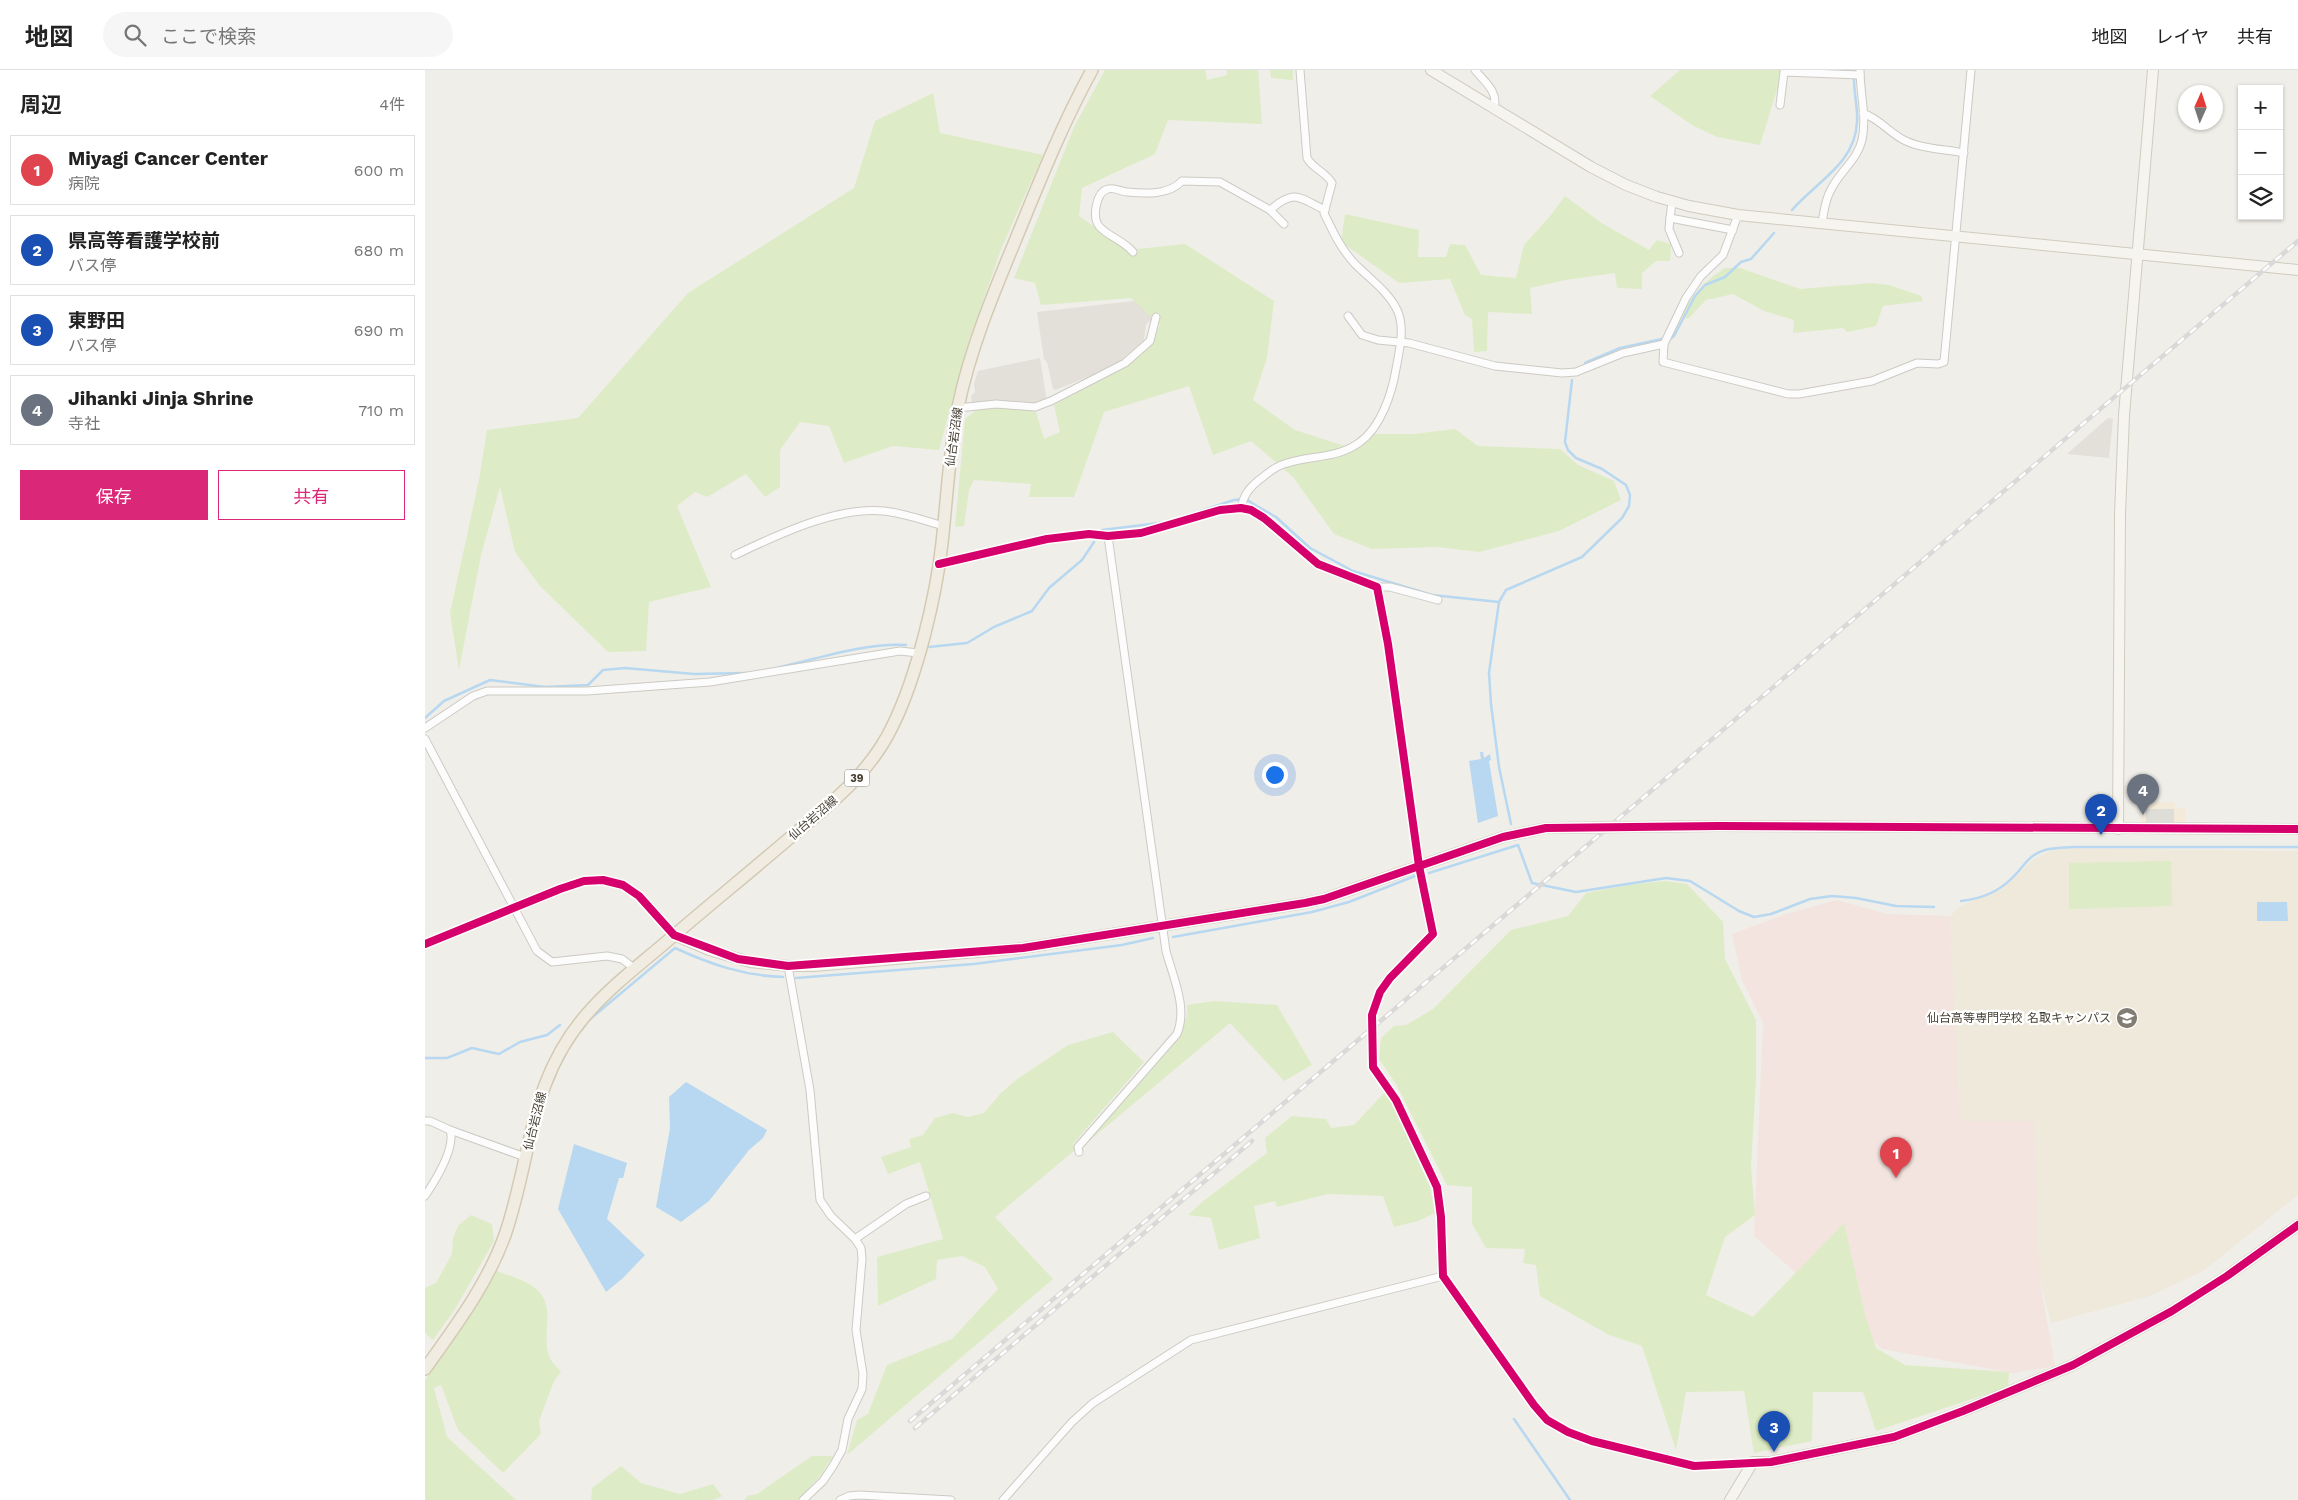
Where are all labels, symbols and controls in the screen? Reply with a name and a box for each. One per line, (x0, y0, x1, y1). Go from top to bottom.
search box (103, 12, 453, 57)
icon: search (121, 21, 149, 49)
text: 地図 (25, 23, 73, 51)
text: ここで検索 (161, 25, 256, 48)
text: 地図 (2092, 26, 2128, 47)
text: レイヤ (2156, 26, 2209, 47)
text: 共有 (2237, 26, 2273, 47)
north arrow (2178, 85, 2223, 130)
map controls (2238, 85, 2283, 220)
button: + (2238, 85, 2283, 130)
text: 周辺 (20, 92, 62, 117)
text: 4件 (379, 95, 405, 114)
button: − (2238, 130, 2283, 175)
text: Miyagi Cancer Center (68, 147, 268, 170)
text: 1 (34, 161, 40, 180)
text: 600 m (354, 161, 404, 180)
text: 病院 (68, 174, 100, 193)
button: layers (2238, 175, 2283, 220)
text: 県高等看護学校前 (68, 229, 220, 252)
text: 2 (32, 241, 42, 260)
text: 680 m (354, 241, 404, 260)
text: バス停 (68, 256, 116, 275)
text: 東野田 (68, 309, 125, 332)
text: 3 (32, 321, 42, 340)
text: 690 m (354, 321, 404, 340)
text: バス停 (68, 336, 116, 355)
text: Jihanki Jinja Shrine (68, 387, 254, 410)
text: 4 (32, 401, 42, 420)
text: 710 m (358, 401, 404, 420)
street label: 仙台岩沼線 (943, 406, 965, 468)
text: 寺社 (68, 414, 100, 433)
button: 保存 (20, 470, 208, 520)
button: 共有 (218, 470, 405, 520)
your location (1262, 762, 1288, 788)
road number: 39 (845, 770, 869, 786)
pin: 4 (2127, 774, 2159, 815)
street label: 仙台岩沼線 (786, 793, 840, 843)
pin: 2 (2085, 794, 2117, 835)
school or university icon: 仙台高等専門学校 名取キャンパス (2115, 1006, 2139, 1030)
place label: 仙台高等専門学校 名取キャンパス (1927, 1011, 2111, 1025)
street label: 仙台岩沼線 (521, 1090, 549, 1152)
pin: 1 (1880, 1137, 1912, 1178)
pin: 3 (1758, 1411, 1790, 1452)

